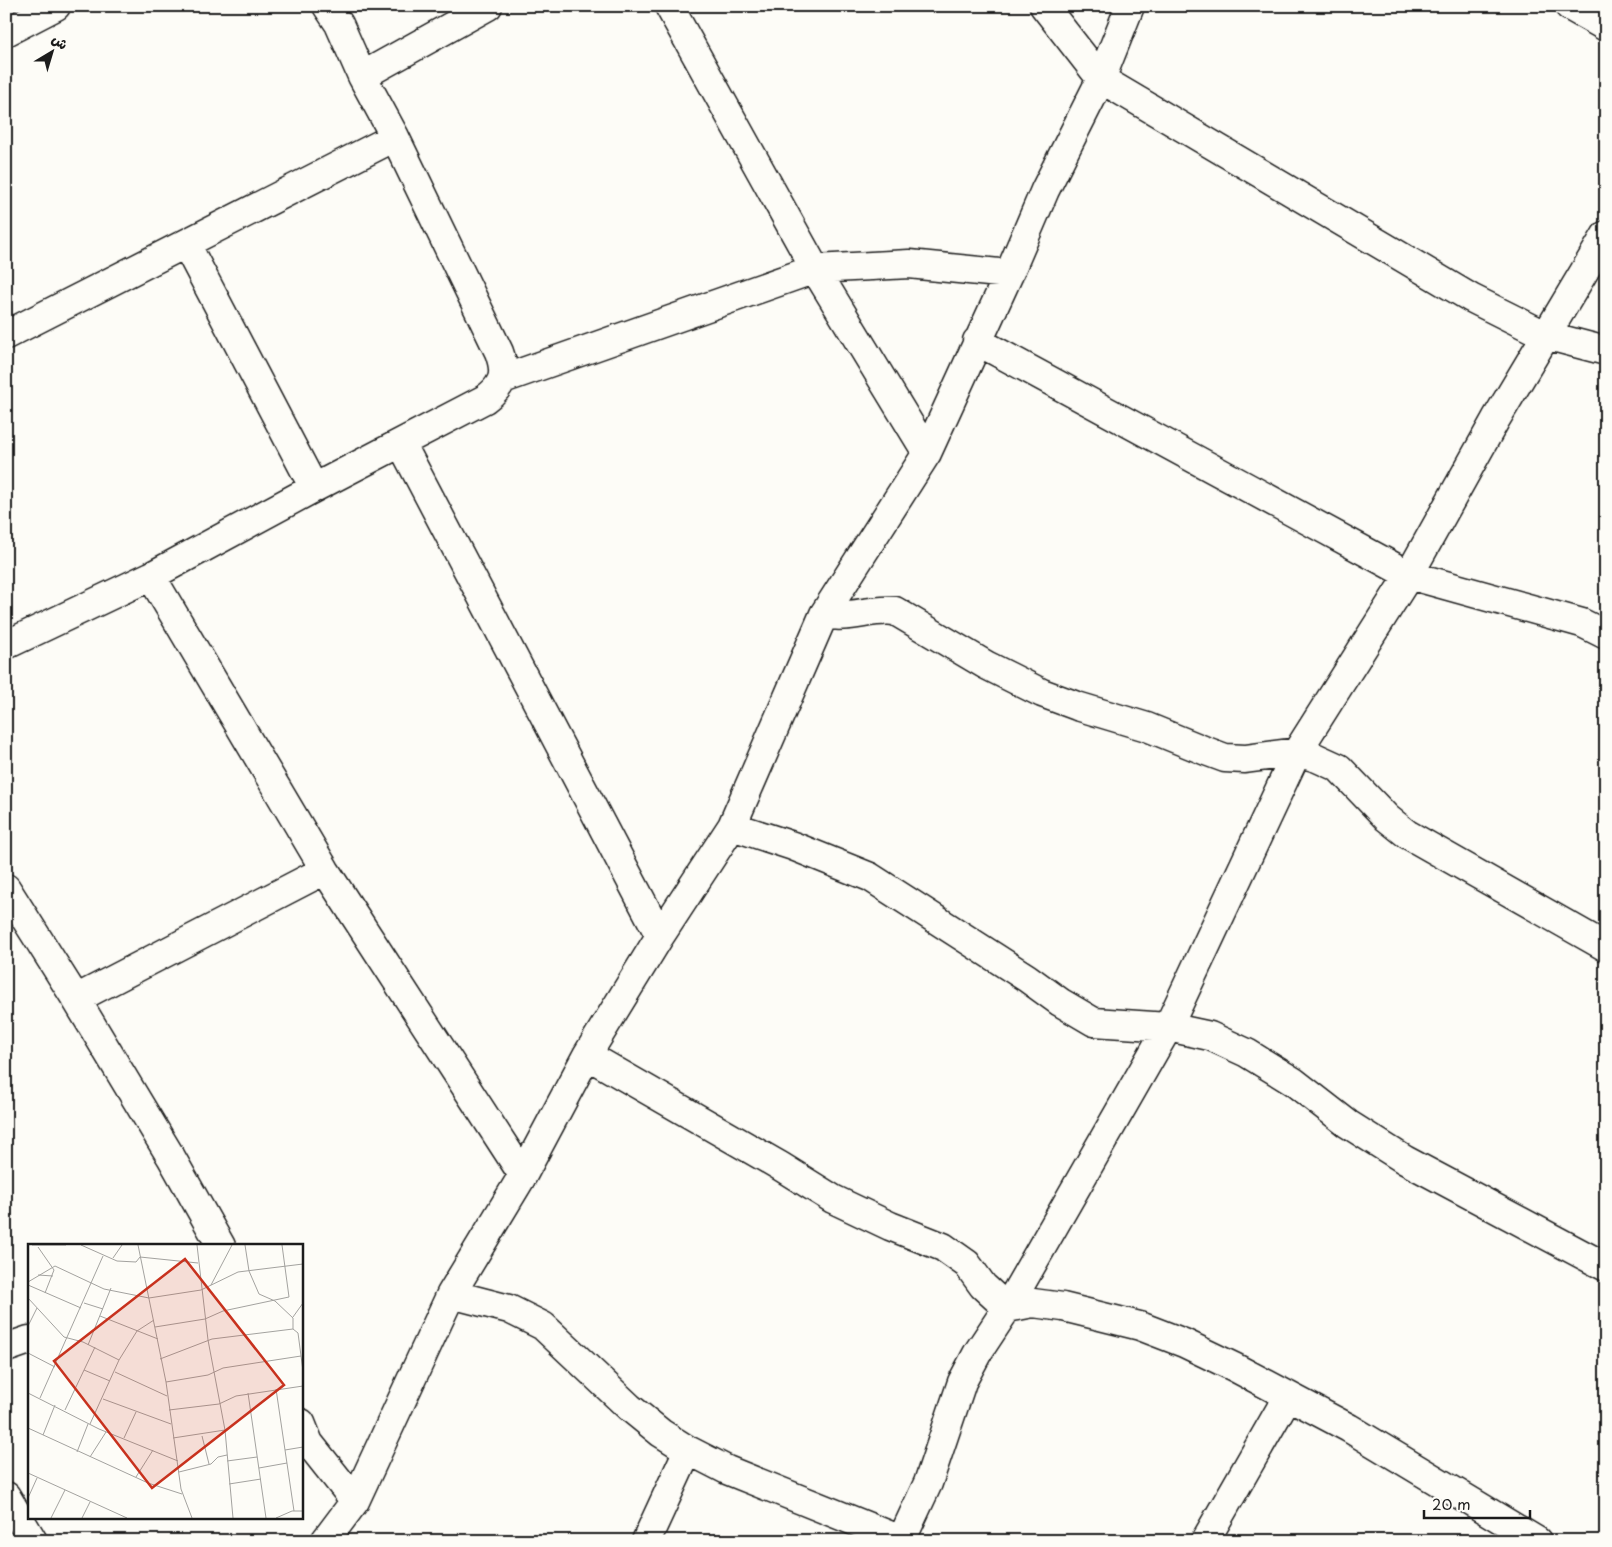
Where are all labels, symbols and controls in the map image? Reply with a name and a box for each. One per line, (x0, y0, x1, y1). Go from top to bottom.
north arrow (28, 28, 78, 78)
text: ش (48, 28, 73, 54)
inset map (28, 1244, 302, 1520)
scale bar (1424, 1487, 1531, 1519)
text: 20 m (1432, 1492, 1471, 1515)

